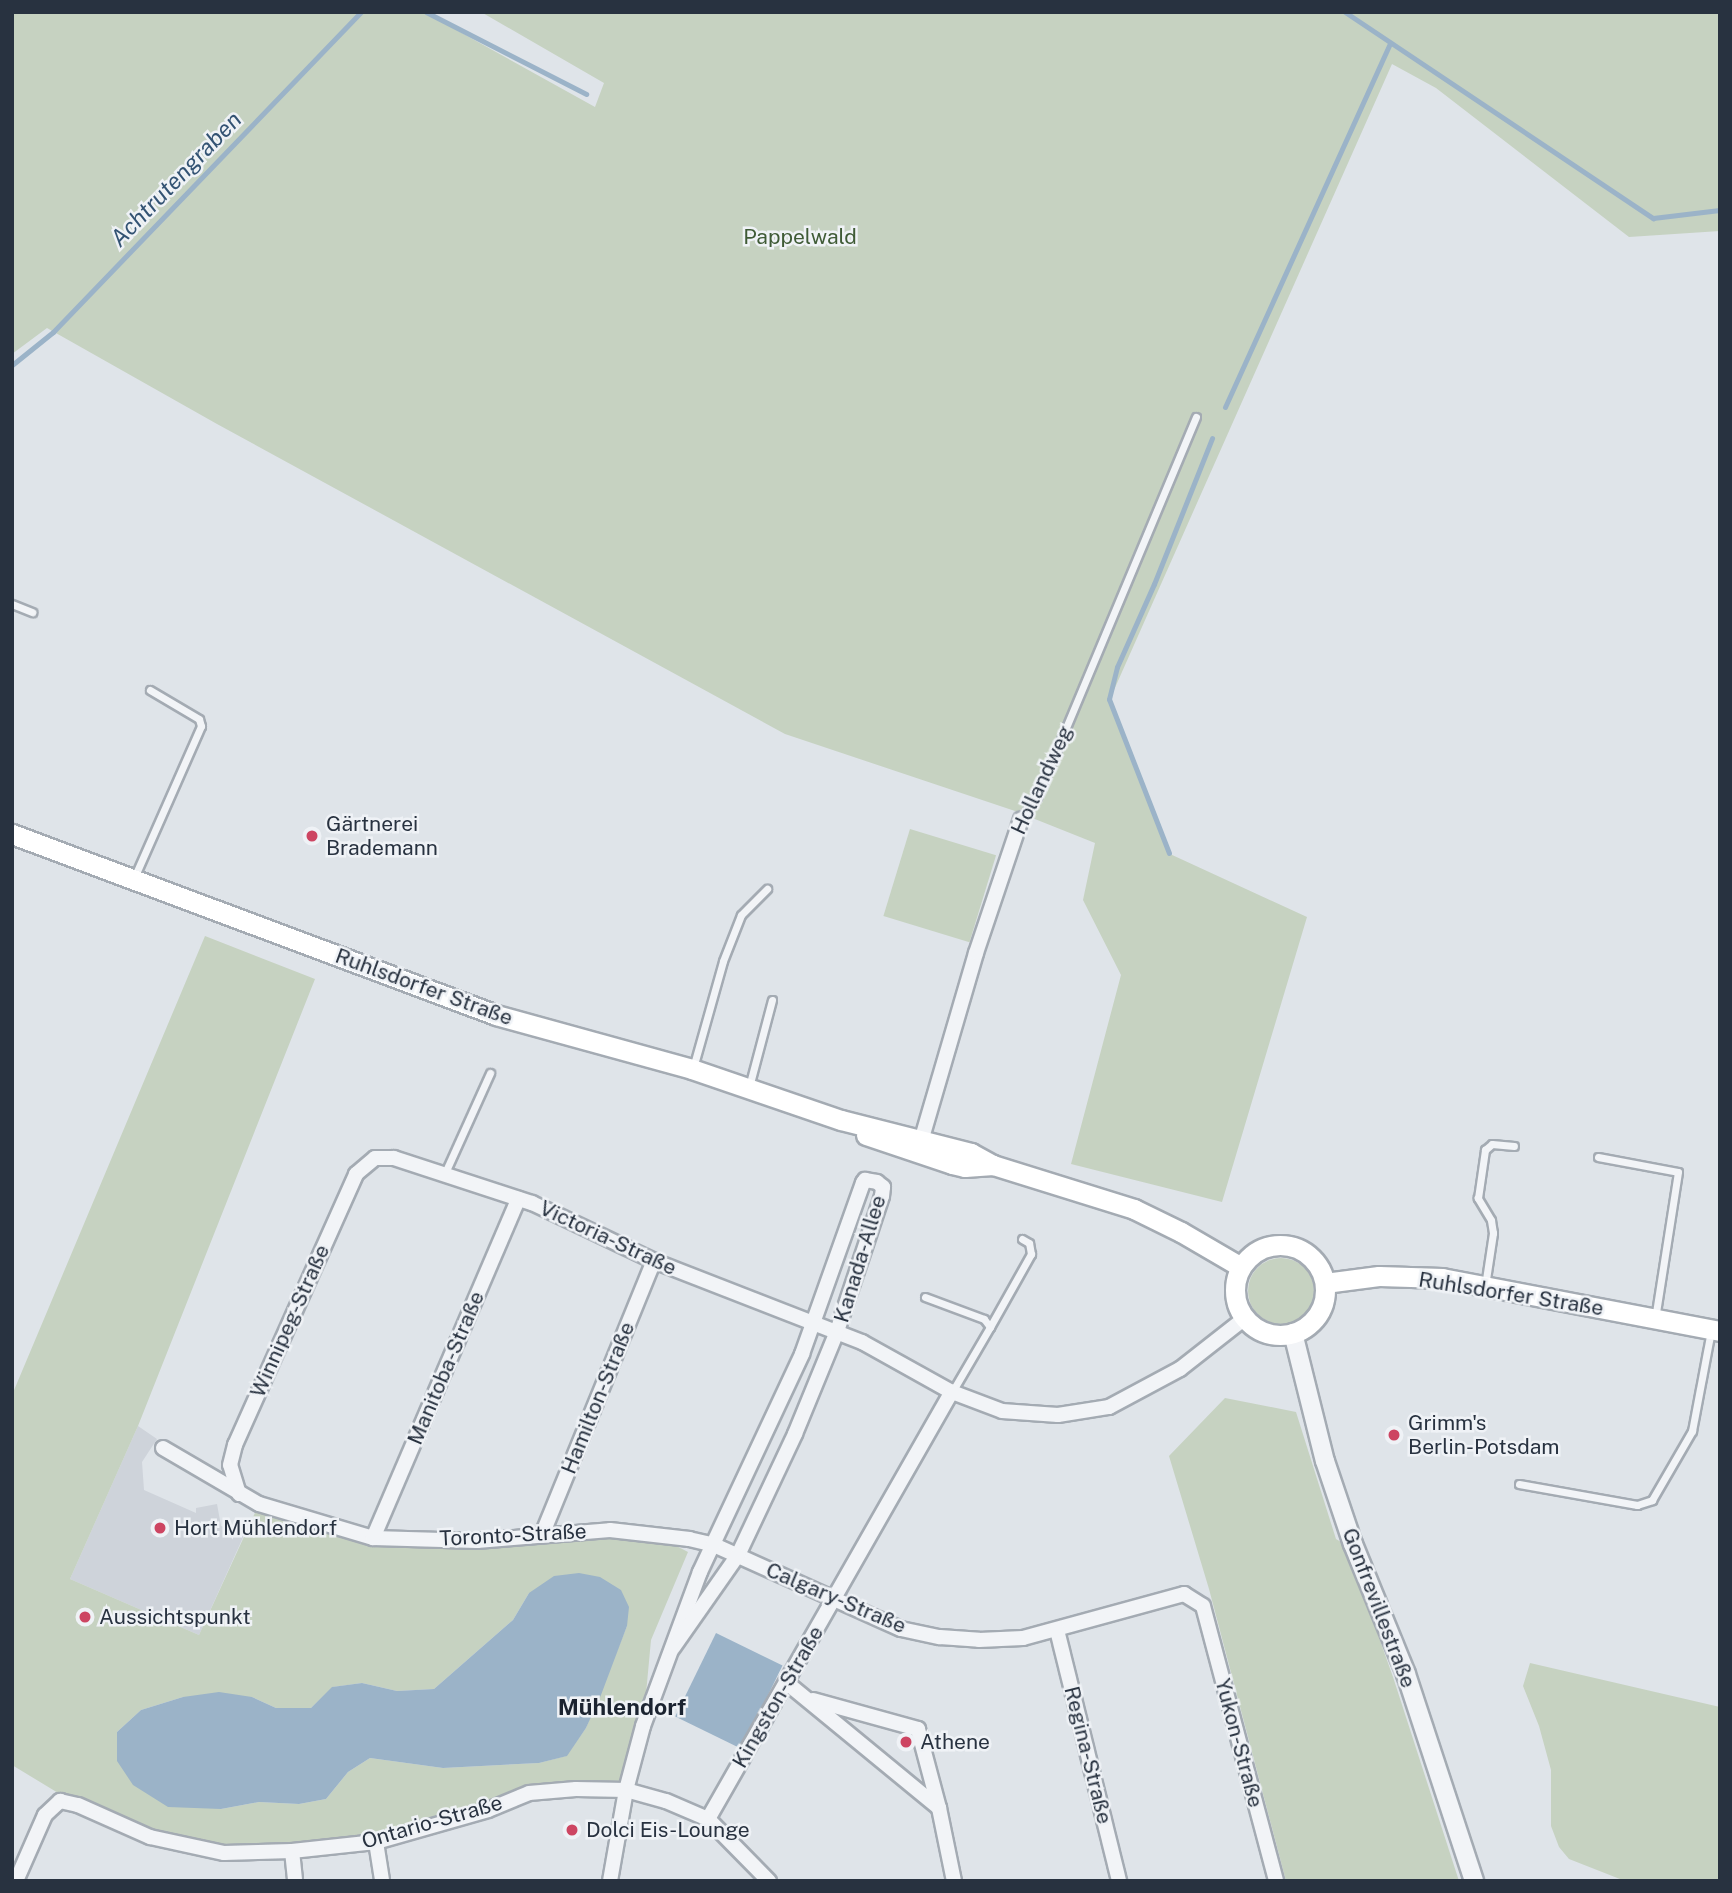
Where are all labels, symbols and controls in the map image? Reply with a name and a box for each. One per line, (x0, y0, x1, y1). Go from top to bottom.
water label: Achtrutengraben (105, 106, 247, 252)
park label: Pappelwald (743, 224, 857, 250)
street label: Hollandweg (1006, 721, 1078, 839)
place label: Gärtnerei Brademann (326, 811, 438, 861)
marker: Gärtnerei Brademann (304, 828, 320, 844)
street label: Ruhlsdorfer Straße (332, 943, 516, 1031)
street label: Kanada-Allee (829, 1192, 891, 1326)
street label: Victoria-Straße (536, 1195, 680, 1281)
street label: Winnipeg-Straße (245, 1241, 335, 1401)
street label: Ruhlsdorfer Straße (1417, 1267, 1605, 1321)
street label: Manitoba-Straße (402, 1287, 490, 1449)
street label: Hamilton-Straße (556, 1318, 640, 1478)
place label: Grimm's Berlin-Potsdam (1408, 1410, 1560, 1460)
marker: Grimm's Berlin-Potsdam (1386, 1427, 1402, 1443)
place label: Hort Mühlendorf (174, 1515, 337, 1541)
street label: Toronto-Straße (439, 1519, 587, 1551)
marker: Hort Mühlendorf (152, 1520, 168, 1536)
street label: Gonfrevillestraße (1337, 1525, 1421, 1691)
street label: Calgary-Straße (762, 1557, 910, 1639)
place label: Aussichtspunkt (99, 1604, 251, 1630)
marker: Aussichtspunkt (77, 1609, 93, 1625)
street label: Kingston-Straße (727, 1622, 829, 1772)
street label: Yukon-Straße (1210, 1676, 1268, 1810)
street label: Regina-Straße (1059, 1684, 1117, 1826)
district label: Mühlendorf (558, 1693, 686, 1721)
place label: Athene (920, 1729, 990, 1755)
marker: Athene (898, 1734, 914, 1750)
street label: Ontario-Straße (359, 1790, 505, 1854)
place label: Dolci Eis-Lounge (586, 1817, 750, 1843)
marker: Dolci Eis-Lounge (564, 1822, 580, 1838)

